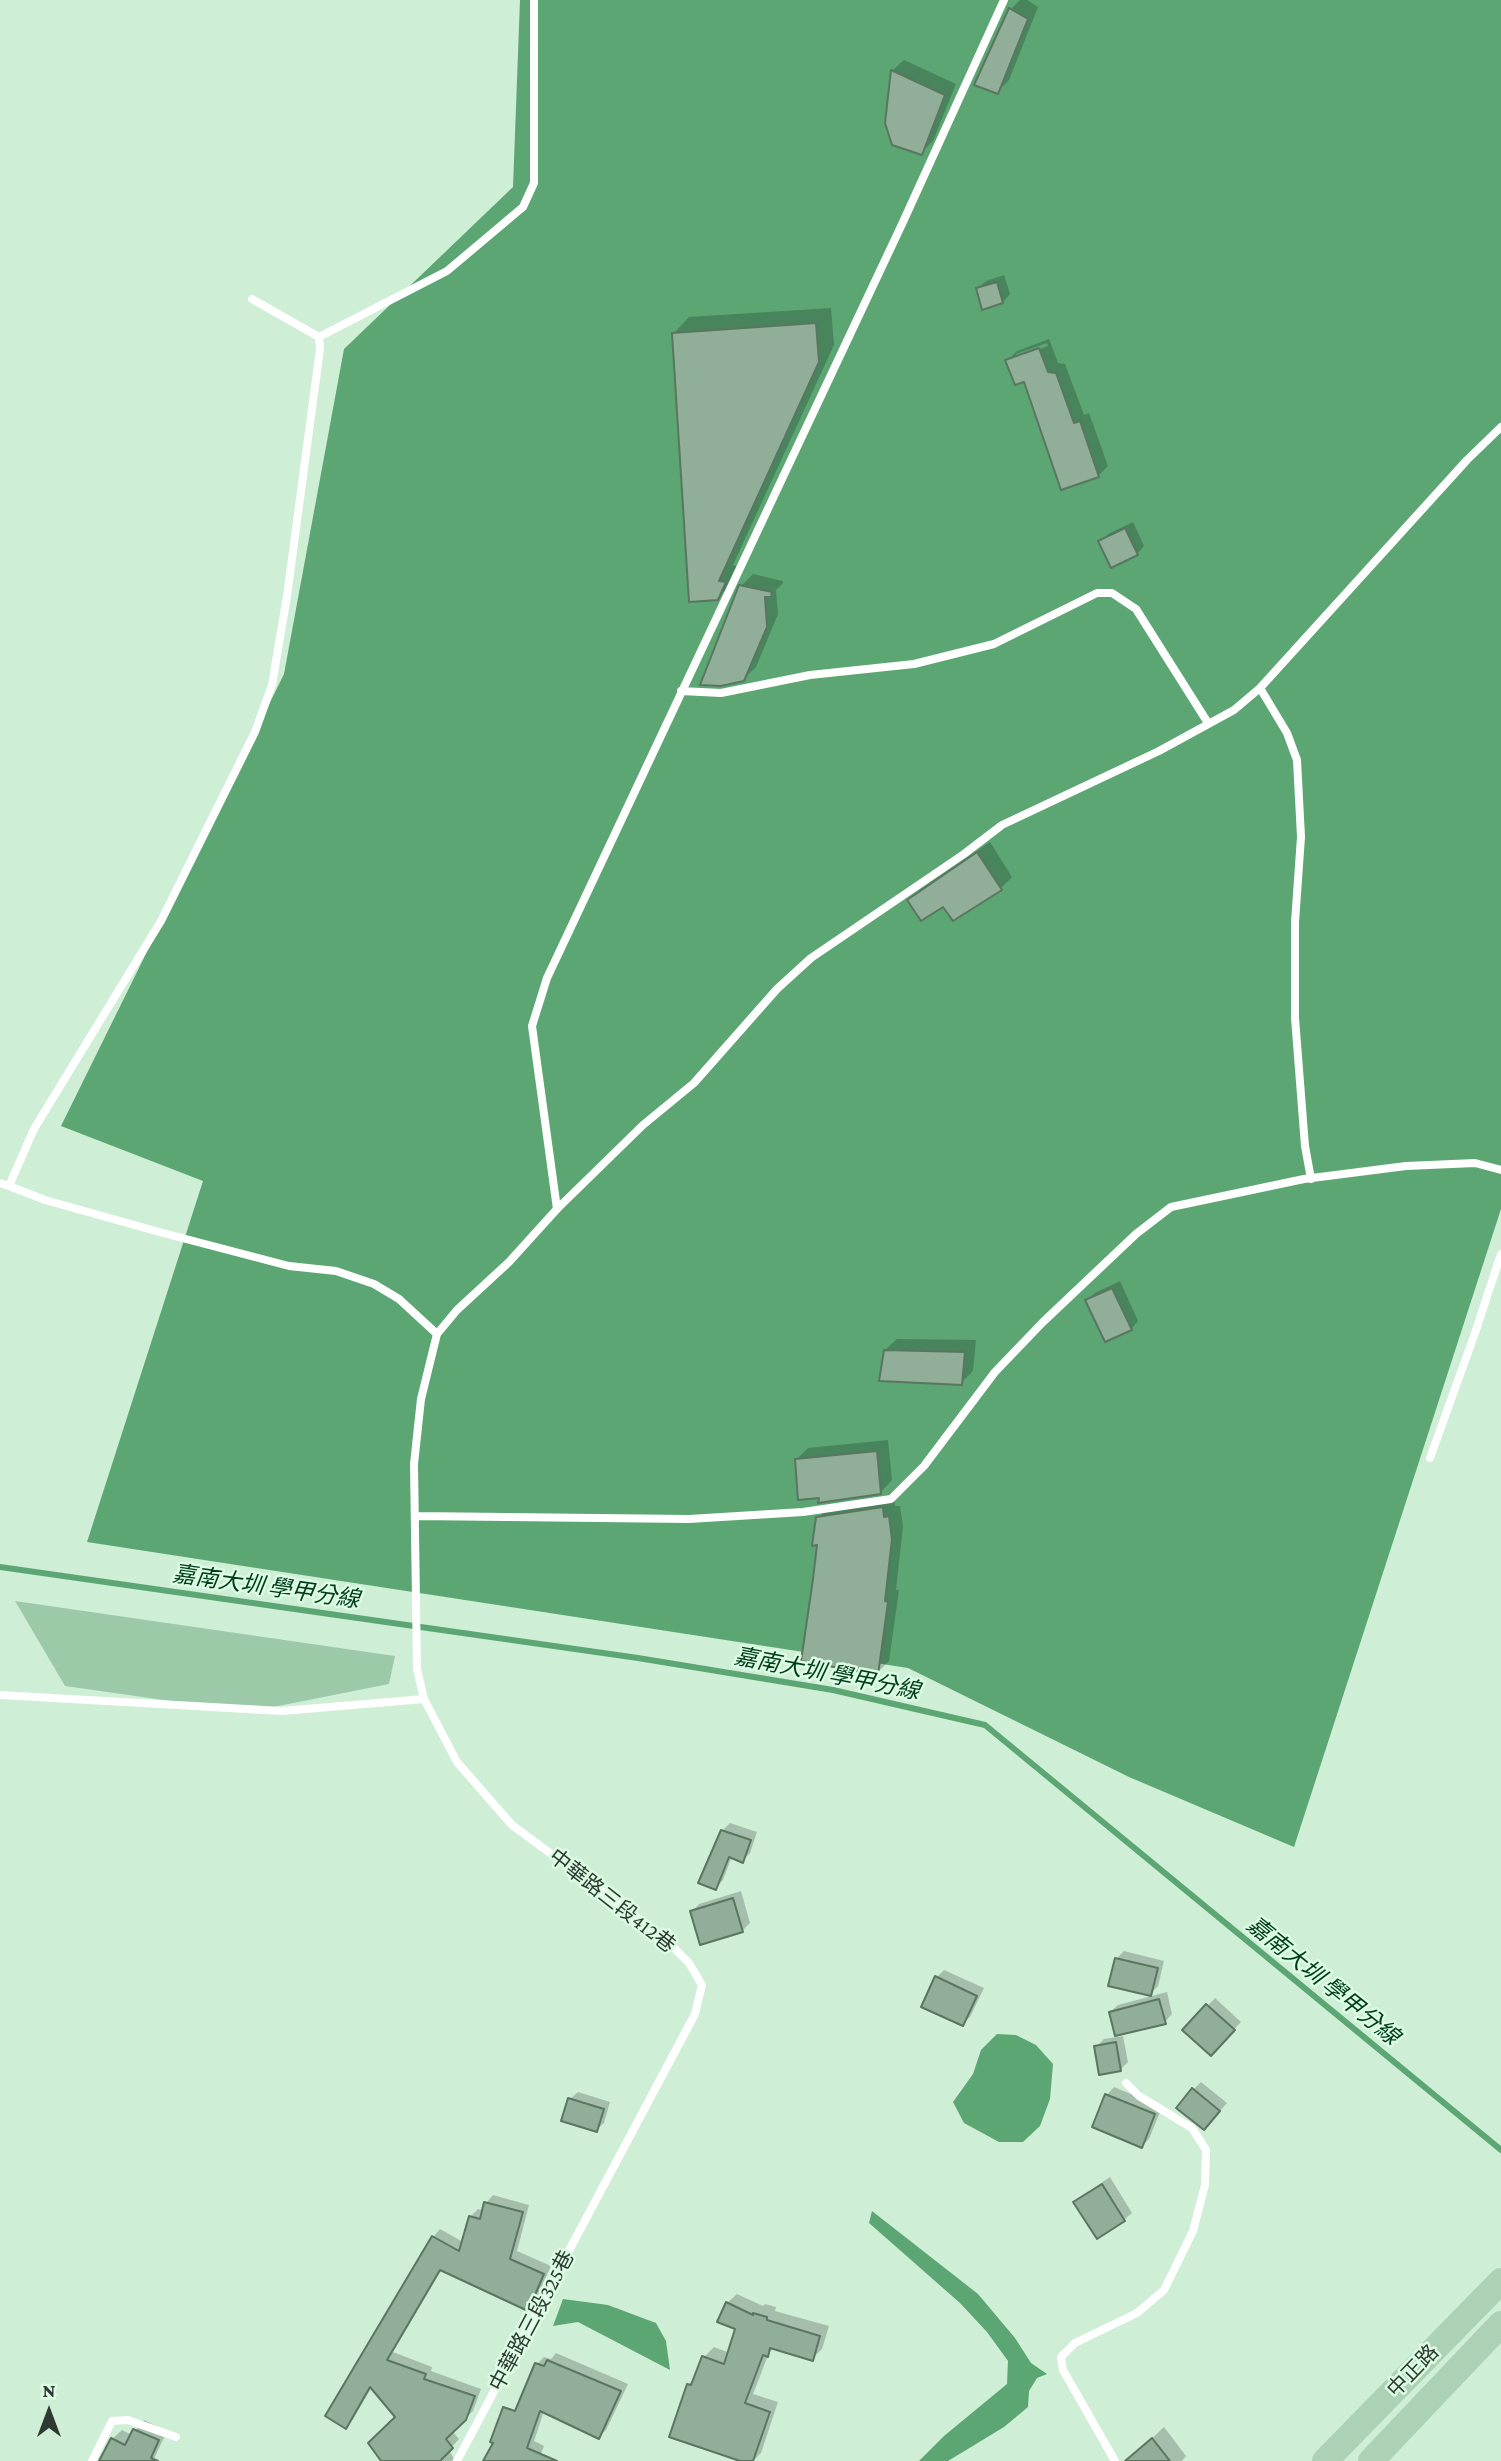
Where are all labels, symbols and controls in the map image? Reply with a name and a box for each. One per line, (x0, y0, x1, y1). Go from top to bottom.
water label: 嘉南大圳 學甲分線 (171, 1560, 361, 1614)
water label: 嘉南大圳 學甲分線 (732, 1642, 922, 1706)
street label: 中華路三段412巷 (544, 1844, 680, 1958)
water label: 嘉南大圳 學甲分線 (1241, 1911, 1405, 2051)
street label: 中華路三段325巷 (484, 2246, 580, 2396)
street label: 中正路 (1382, 2340, 1444, 2402)
north arrow (14, 2377, 84, 2447)
text: N (43, 2380, 55, 2401)

